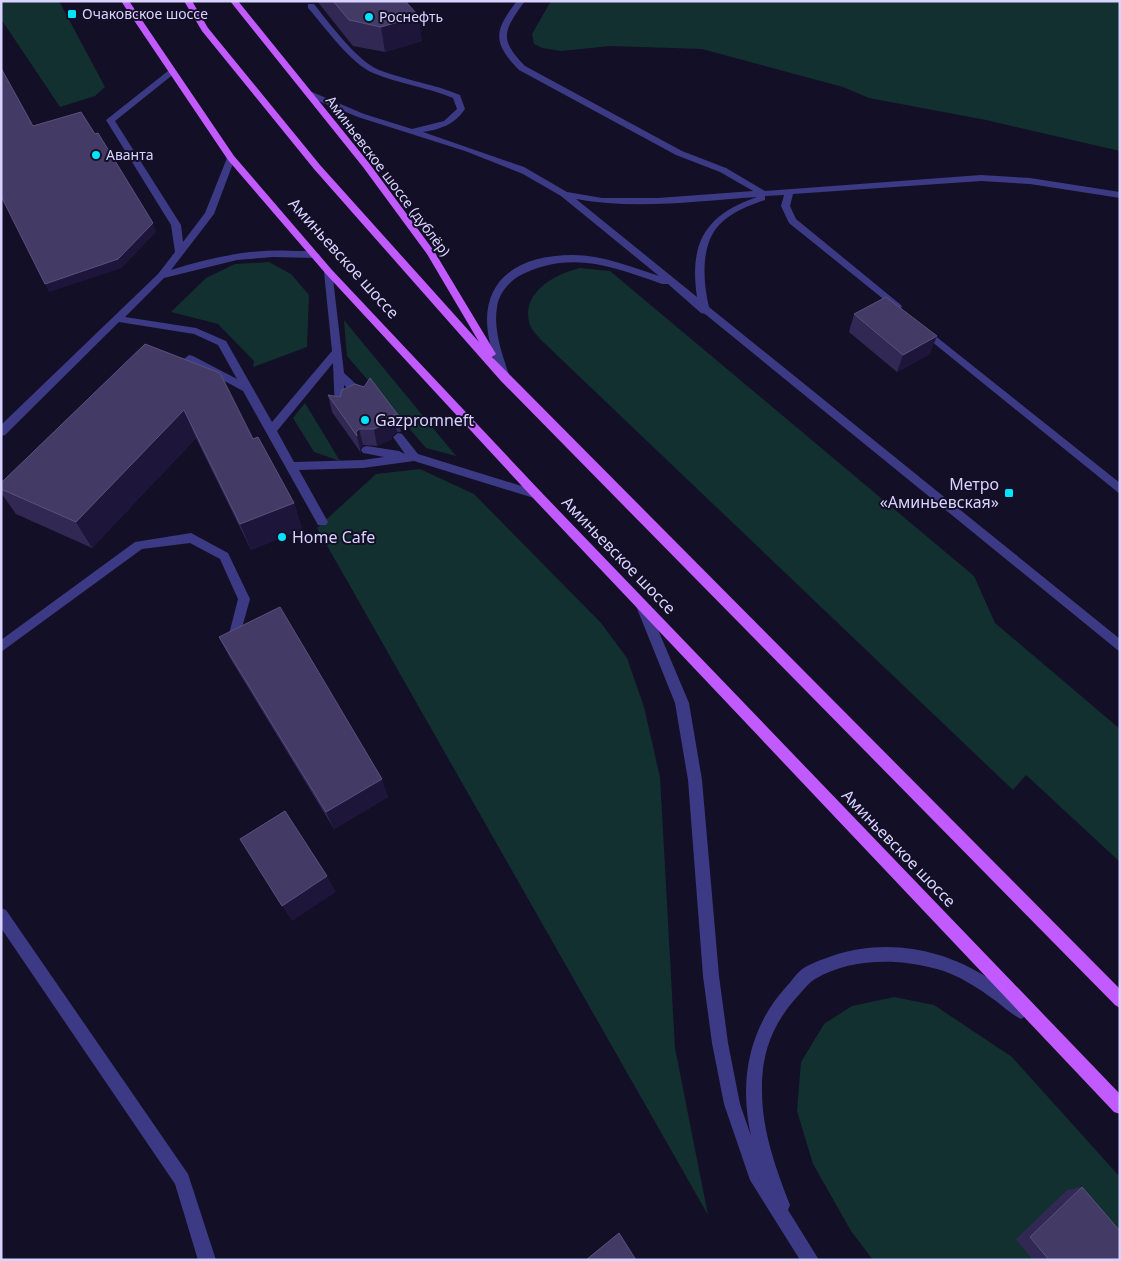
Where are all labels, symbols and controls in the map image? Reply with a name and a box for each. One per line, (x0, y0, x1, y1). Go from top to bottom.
place label: Очаковское шоссе (82, 4, 208, 23)
place label: Роснефть (379, 7, 443, 26)
marker: Очаковское шоссе (66, 8, 78, 20)
marker: Роснефть (363, 11, 375, 23)
street label: Аминьевское шоссе (дублёр) (322, 92, 454, 260)
place label: Аванта (106, 145, 154, 164)
marker: Аванта (90, 149, 102, 161)
street label: Аминьевское шоссе (285, 194, 403, 322)
place label: Gazpromneft (375, 409, 474, 431)
marker: Gazpromneft (359, 414, 371, 426)
place label: Метро «Аминьевская» (880, 473, 999, 513)
marker: Метро «Аминьевская» (1003, 487, 1015, 499)
street label: Аминьевское шоссе (557, 491, 681, 619)
place label: Home Cafe (292, 526, 375, 548)
marker: Home Cafe (276, 531, 288, 543)
street label: Аминьевское шоссе (837, 784, 961, 912)

